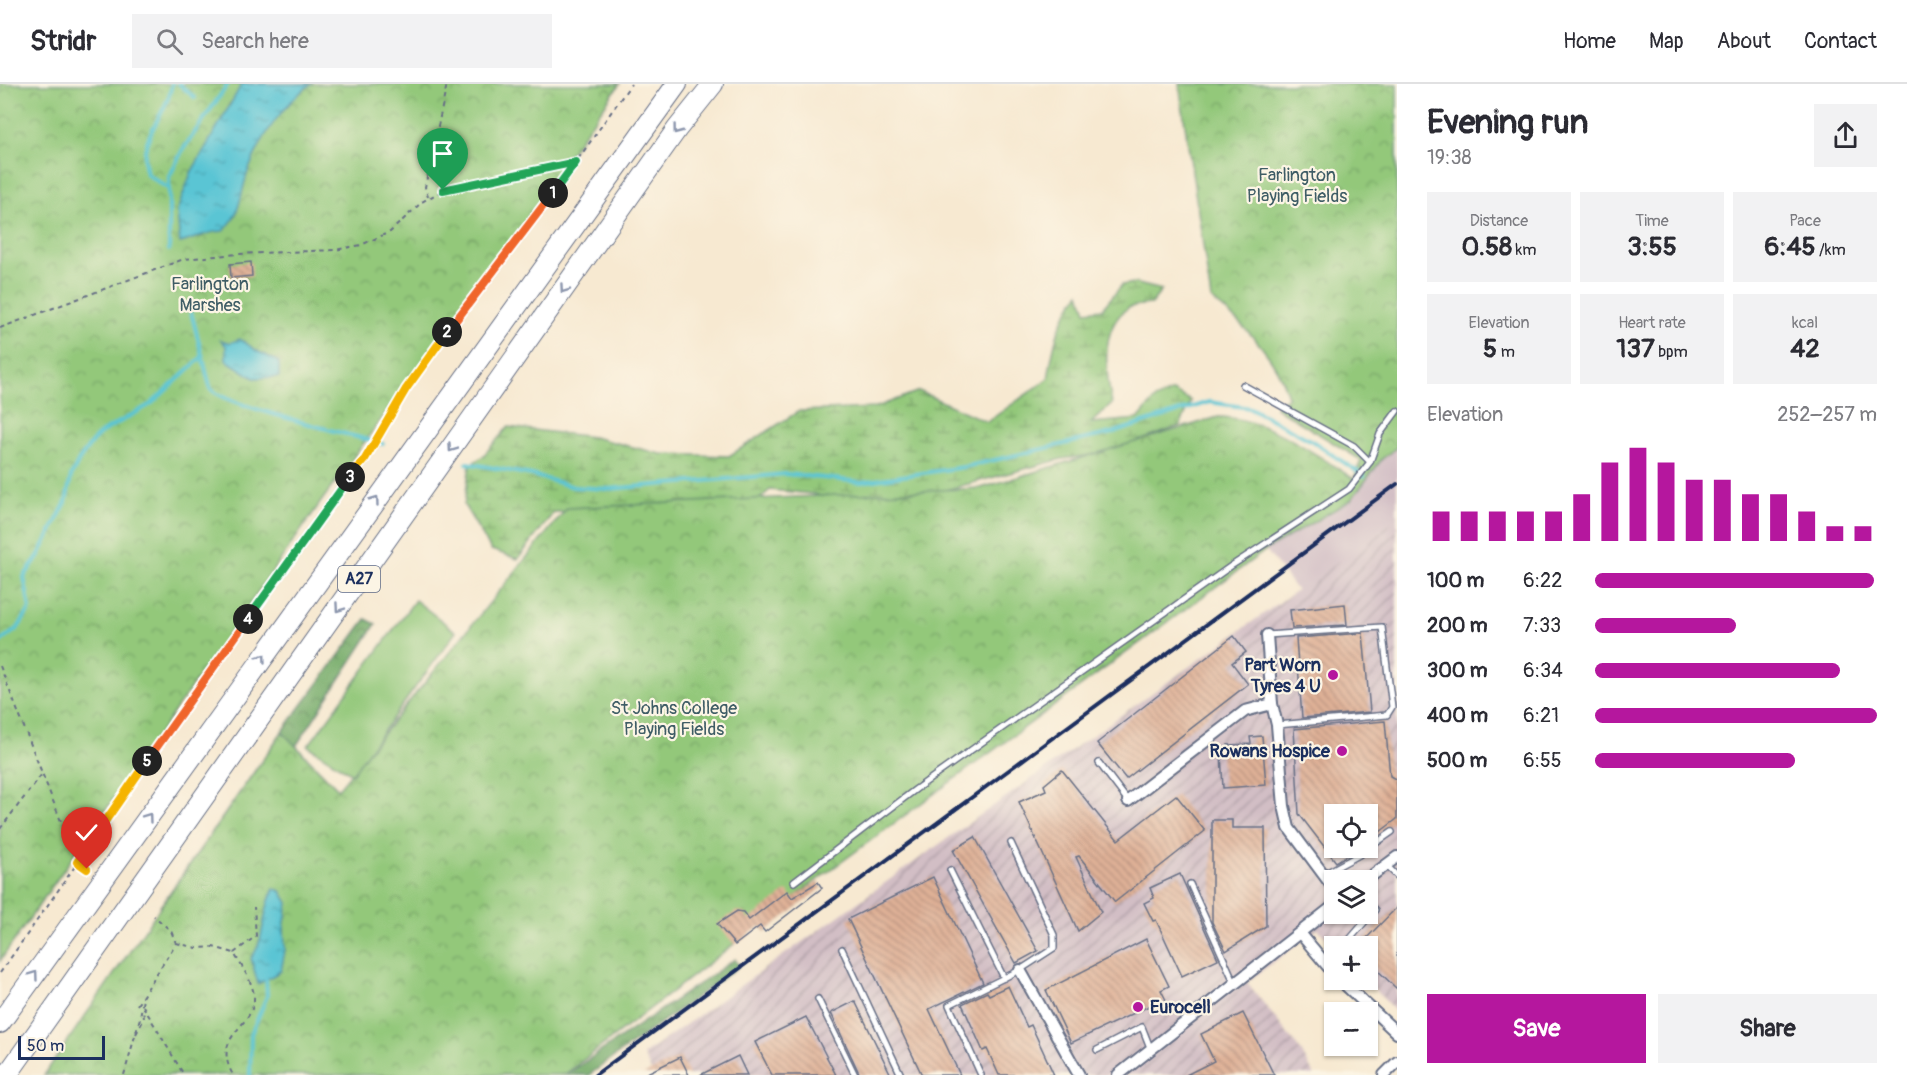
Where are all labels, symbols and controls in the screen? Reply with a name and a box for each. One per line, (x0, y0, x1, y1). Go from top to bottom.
search box (132, 14, 552, 68)
text: Stridr (30, 24, 96, 59)
icon: search (153, 25, 186, 58)
text: Search here (201, 27, 309, 55)
text: Home (1563, 28, 1616, 55)
text: Map (1649, 28, 1684, 55)
text: About (1717, 28, 1771, 55)
text: Contact (1804, 28, 1877, 55)
text: Evening run (1427, 102, 1588, 143)
button: share (1814, 104, 1877, 167)
one-way arrow (673, 123, 684, 134)
pin (417, 128, 468, 190)
icon: arrive (426, 137, 459, 170)
text: 19:38 (1427, 145, 1472, 170)
park label: Farlington Playing Fields (1247, 164, 1347, 208)
pin: 1 (538, 178, 568, 208)
text: 1 (550, 183, 556, 203)
text: Distance (1470, 211, 1528, 231)
text: Time (1635, 211, 1669, 231)
text: Pace (1789, 211, 1821, 231)
text: 0.58 (1461, 231, 1512, 263)
text: 3:55 (1627, 231, 1677, 263)
text: 6:45 (1764, 231, 1816, 263)
text: km (1512, 240, 1537, 260)
text: /km (1816, 240, 1846, 260)
park label: Farlington Marshes (171, 273, 249, 317)
one-way arrow (560, 283, 571, 294)
text: Elevation (1469, 313, 1529, 333)
text: Heart rate (1618, 313, 1686, 333)
text: kcal (1792, 313, 1818, 333)
pin: 2 (432, 317, 462, 347)
text: 2 (443, 322, 451, 342)
text: 5 (1483, 333, 1497, 365)
text: 137 (1616, 333, 1655, 365)
text: 42 (1790, 333, 1820, 365)
text: m (1497, 342, 1515, 362)
text: bpm (1655, 342, 1688, 362)
text: Elevation (1427, 402, 1503, 427)
text: 252–257 m (1777, 402, 1877, 427)
one-way arrow (448, 442, 459, 453)
pin: 3 (335, 462, 365, 492)
text: 3 (346, 467, 354, 487)
one-way arrow (368, 496, 379, 507)
road number: A27 (338, 566, 380, 592)
text: 100 m (1427, 568, 1484, 593)
text: 6:22 (1523, 568, 1562, 593)
one-way arrow (335, 601, 346, 612)
pin: 4 (233, 604, 263, 634)
text: 4 (243, 609, 253, 629)
text: 200 m (1427, 613, 1488, 638)
text: 7:33 (1523, 613, 1561, 638)
one-way arrow (254, 654, 265, 665)
place label: Part Worn Tyres 4 U (1244, 654, 1321, 698)
text: 300 m (1427, 658, 1488, 683)
text: 6:34 (1523, 658, 1563, 683)
marker: Part Worn Tyres 4 U (1326, 668, 1340, 682)
park label: St Johns College Playing Fields (611, 697, 737, 741)
text: 400 m (1427, 703, 1488, 728)
text: 6:21 (1523, 703, 1559, 728)
place label: Rowans Hospice (1210, 740, 1331, 763)
marker: Rowans Hospice (1335, 744, 1349, 758)
pin: 5 (132, 746, 162, 776)
text: 500 m (1427, 748, 1487, 773)
text: 6:55 (1523, 748, 1562, 773)
text: 5 (143, 751, 151, 771)
map controls (1324, 804, 1378, 1056)
button: locate (1324, 804, 1378, 858)
pin (61, 807, 112, 869)
one-way arrow (141, 812, 152, 823)
icon: check (70, 816, 103, 849)
button: layers (1324, 870, 1378, 924)
button: + (1324, 936, 1378, 990)
one-way arrow (27, 971, 38, 982)
button: Save (1427, 994, 1646, 1063)
button: Share (1658, 994, 1877, 1063)
place label: Eurocell (1150, 996, 1211, 1019)
marker: Eurocell (1131, 1000, 1145, 1014)
button: − (1324, 1002, 1378, 1056)
scale bar (18, 1033, 105, 1060)
text: 50 m (27, 1036, 64, 1056)

